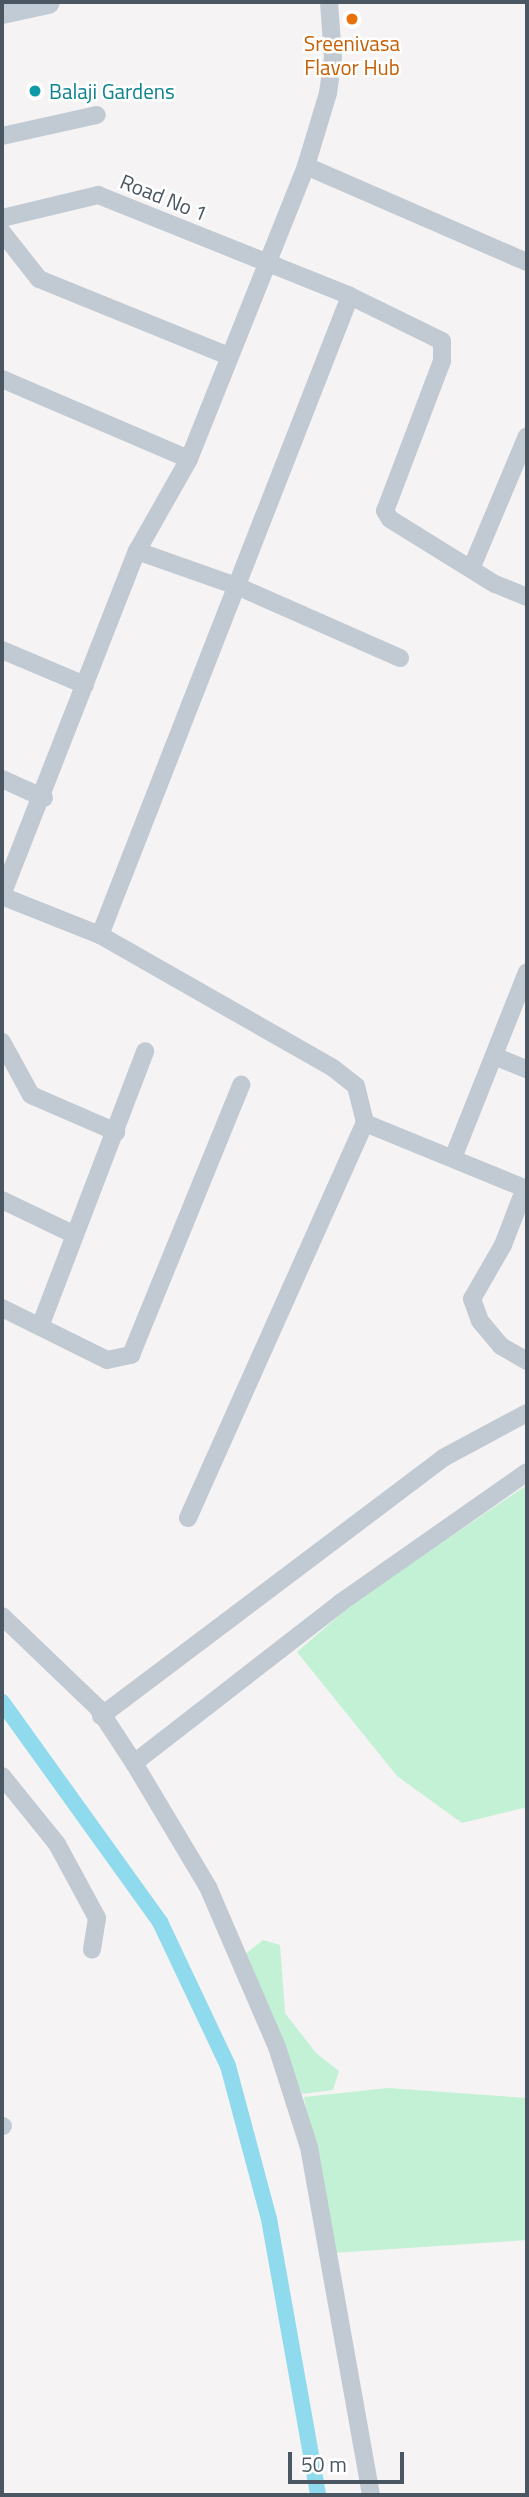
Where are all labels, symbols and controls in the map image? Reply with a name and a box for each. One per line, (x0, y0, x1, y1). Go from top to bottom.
marker: Sreenivasa Flavor Hub (344, 11, 360, 27)
place label: Sreenivasa Flavor Hub (304, 30, 400, 80)
place label: Balaji Gardens (49, 78, 175, 104)
marker: Balaji Gardens (27, 83, 43, 99)
street label: Road No 1 (117, 168, 211, 226)
scale bar (291, 2438, 406, 2482)
text: 50 m (301, 2448, 347, 2480)

